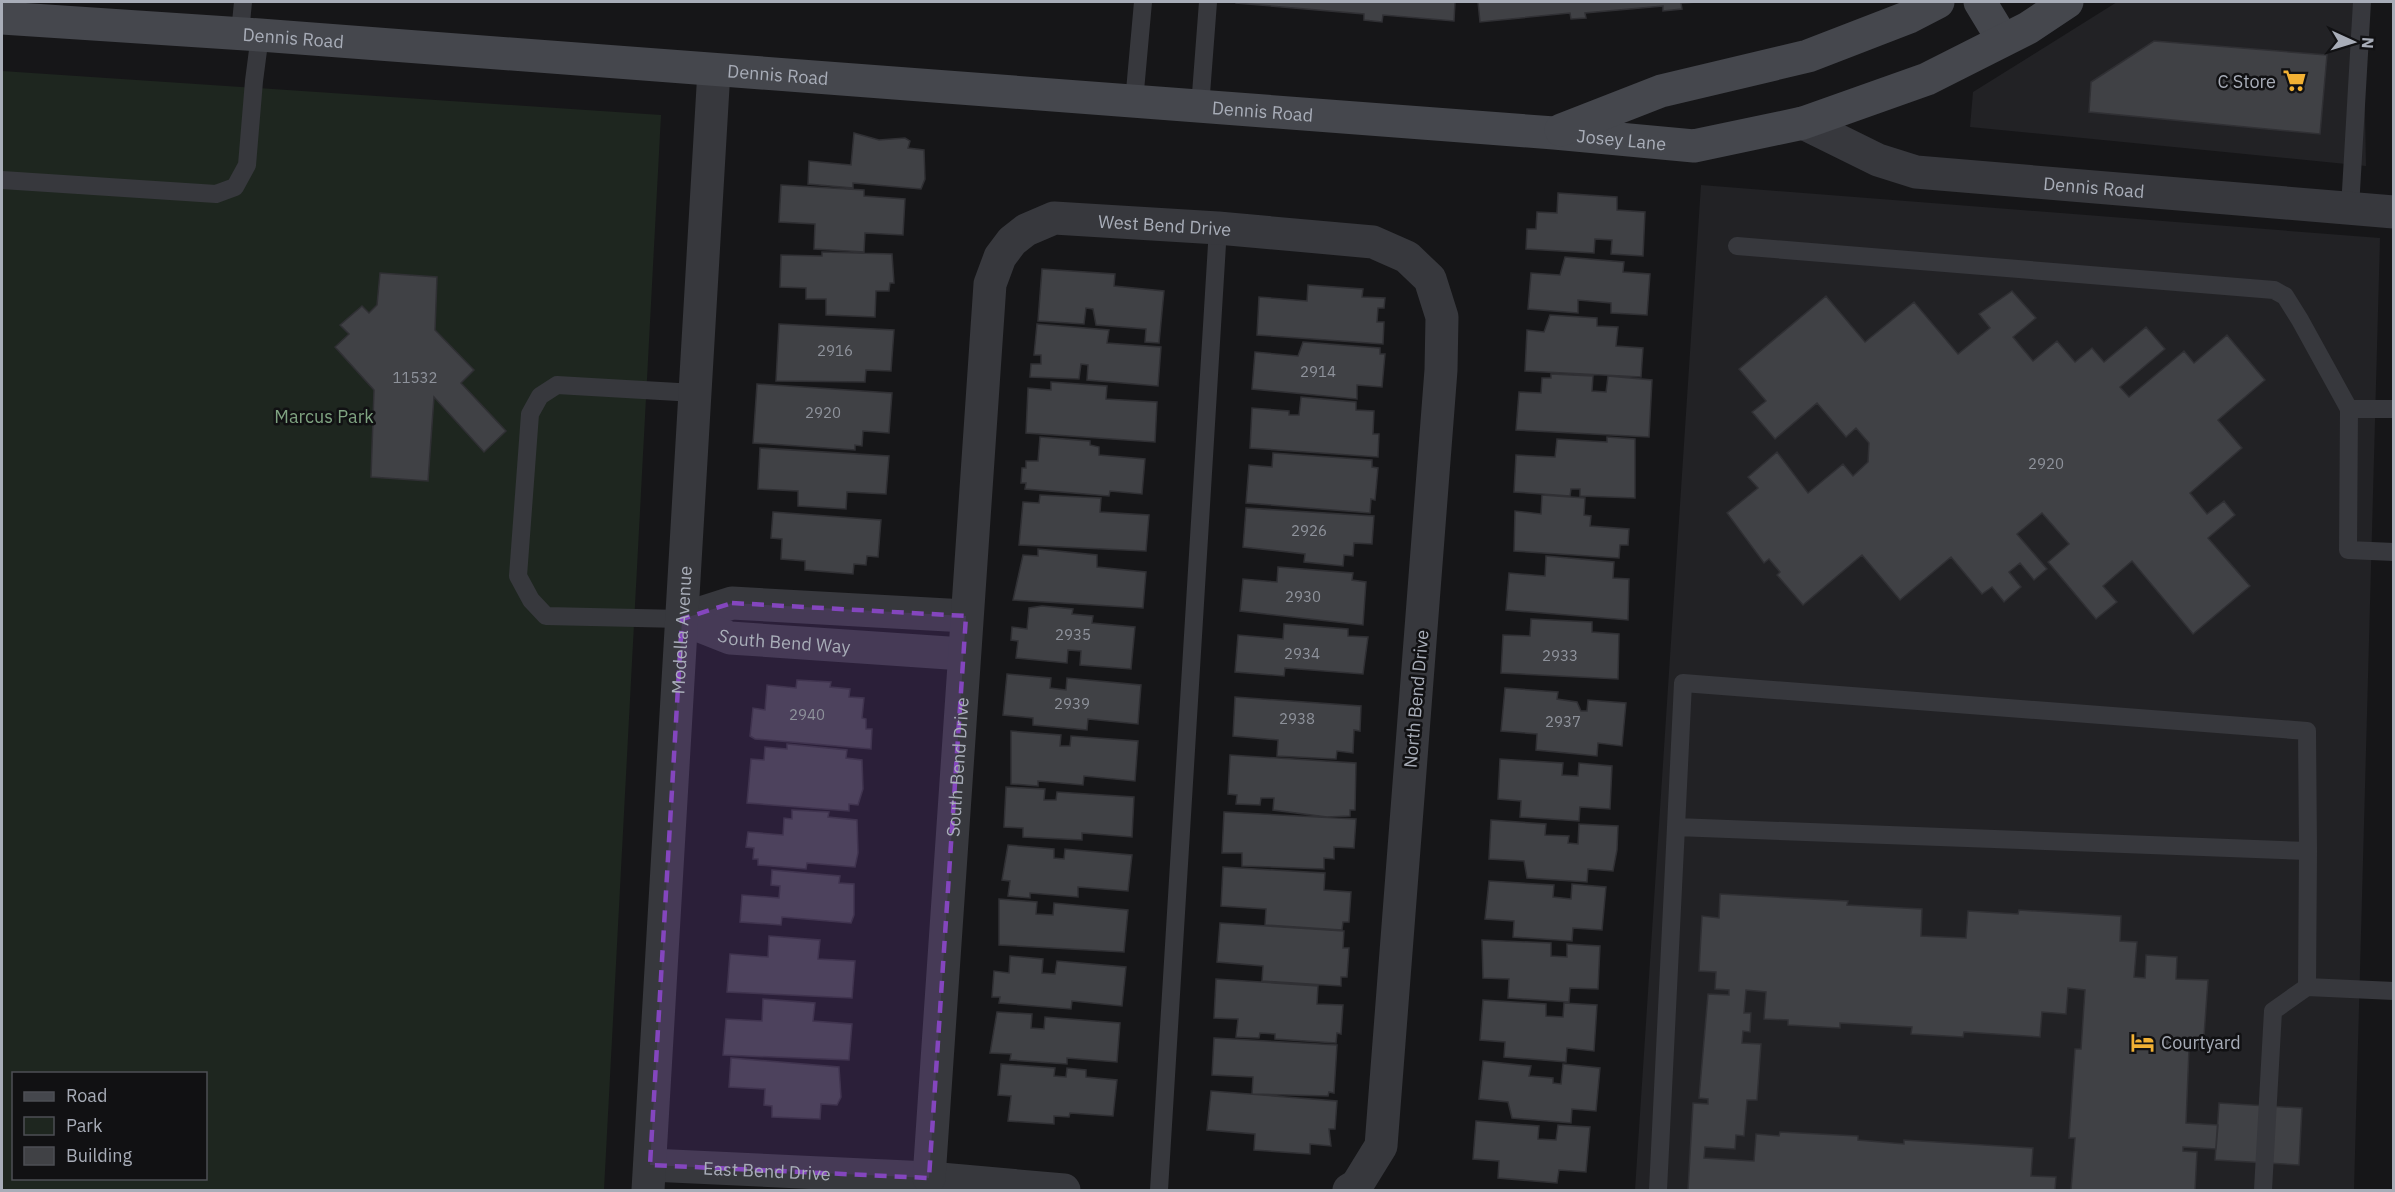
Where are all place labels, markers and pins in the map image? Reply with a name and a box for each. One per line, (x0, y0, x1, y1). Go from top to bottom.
supermarket icon: C Store (2281, 68, 2307, 94)
place label: C Store (2217, 70, 2276, 93)
hotel icon: Courtyard (2130, 1029, 2156, 1055)
place label: Courtyard (2161, 1031, 2241, 1054)

